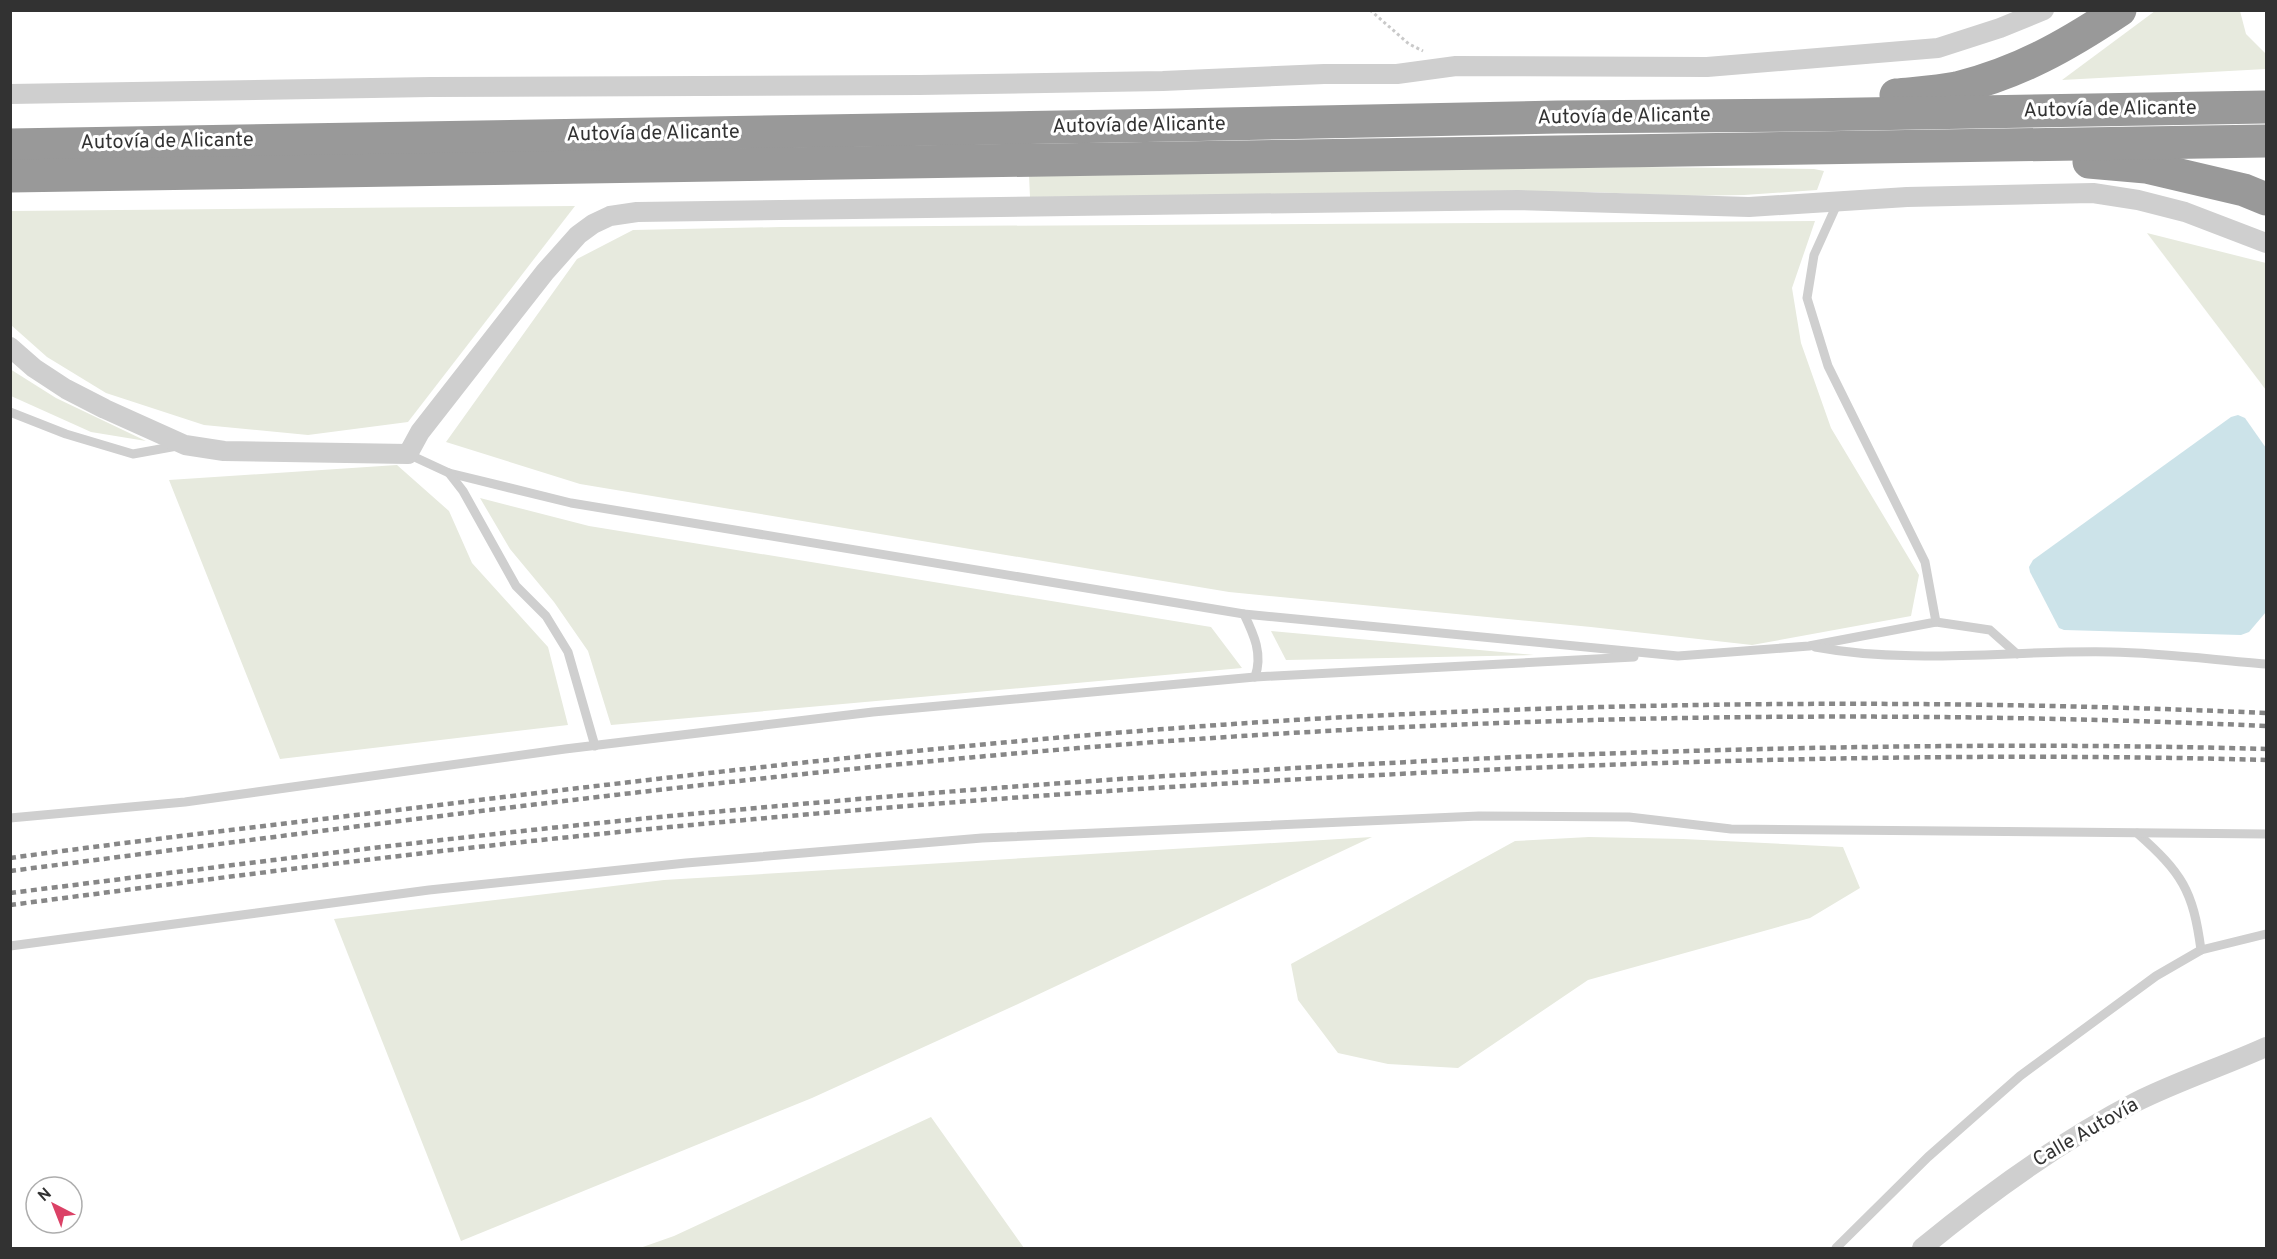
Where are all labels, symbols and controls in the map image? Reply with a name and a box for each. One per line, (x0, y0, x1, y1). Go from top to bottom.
street label: Autovía de Alicante (2023, 95, 2197, 125)
street label: Autovía de Alicante (1537, 102, 1711, 132)
street label: Autovía de Alicante (1052, 111, 1226, 141)
street label: Autovía de Alicante (566, 119, 740, 149)
street label: Autovía de Alicante (80, 127, 254, 157)
street label: Calle Autovía (2029, 1092, 2143, 1174)
north arrow (24, 1175, 84, 1235)
text: N (34, 1184, 56, 1207)

